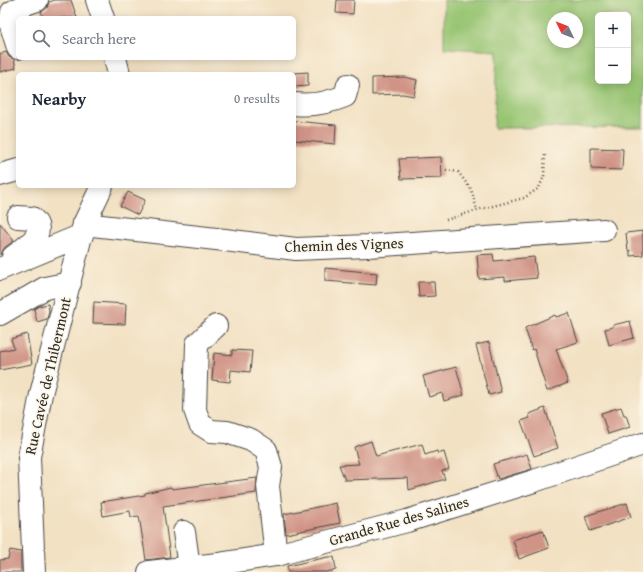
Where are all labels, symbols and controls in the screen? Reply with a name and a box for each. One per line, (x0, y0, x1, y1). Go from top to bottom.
north arrow (547, 12, 583, 48)
map controls (595, 12, 631, 84)
button: + (595, 12, 631, 48)
search box (16, 16, 296, 60)
icon: search (30, 27, 52, 49)
text: Search here (62, 28, 136, 49)
button: − (595, 48, 631, 84)
text: Nearby (32, 86, 86, 111)
text: 0 results (234, 89, 280, 108)
street label: Chemin des Vignes (284, 232, 404, 257)
street label: Rue Cavée de Thibermont (19, 294, 76, 457)
street label: Grande Rue des Salines (327, 491, 471, 551)

